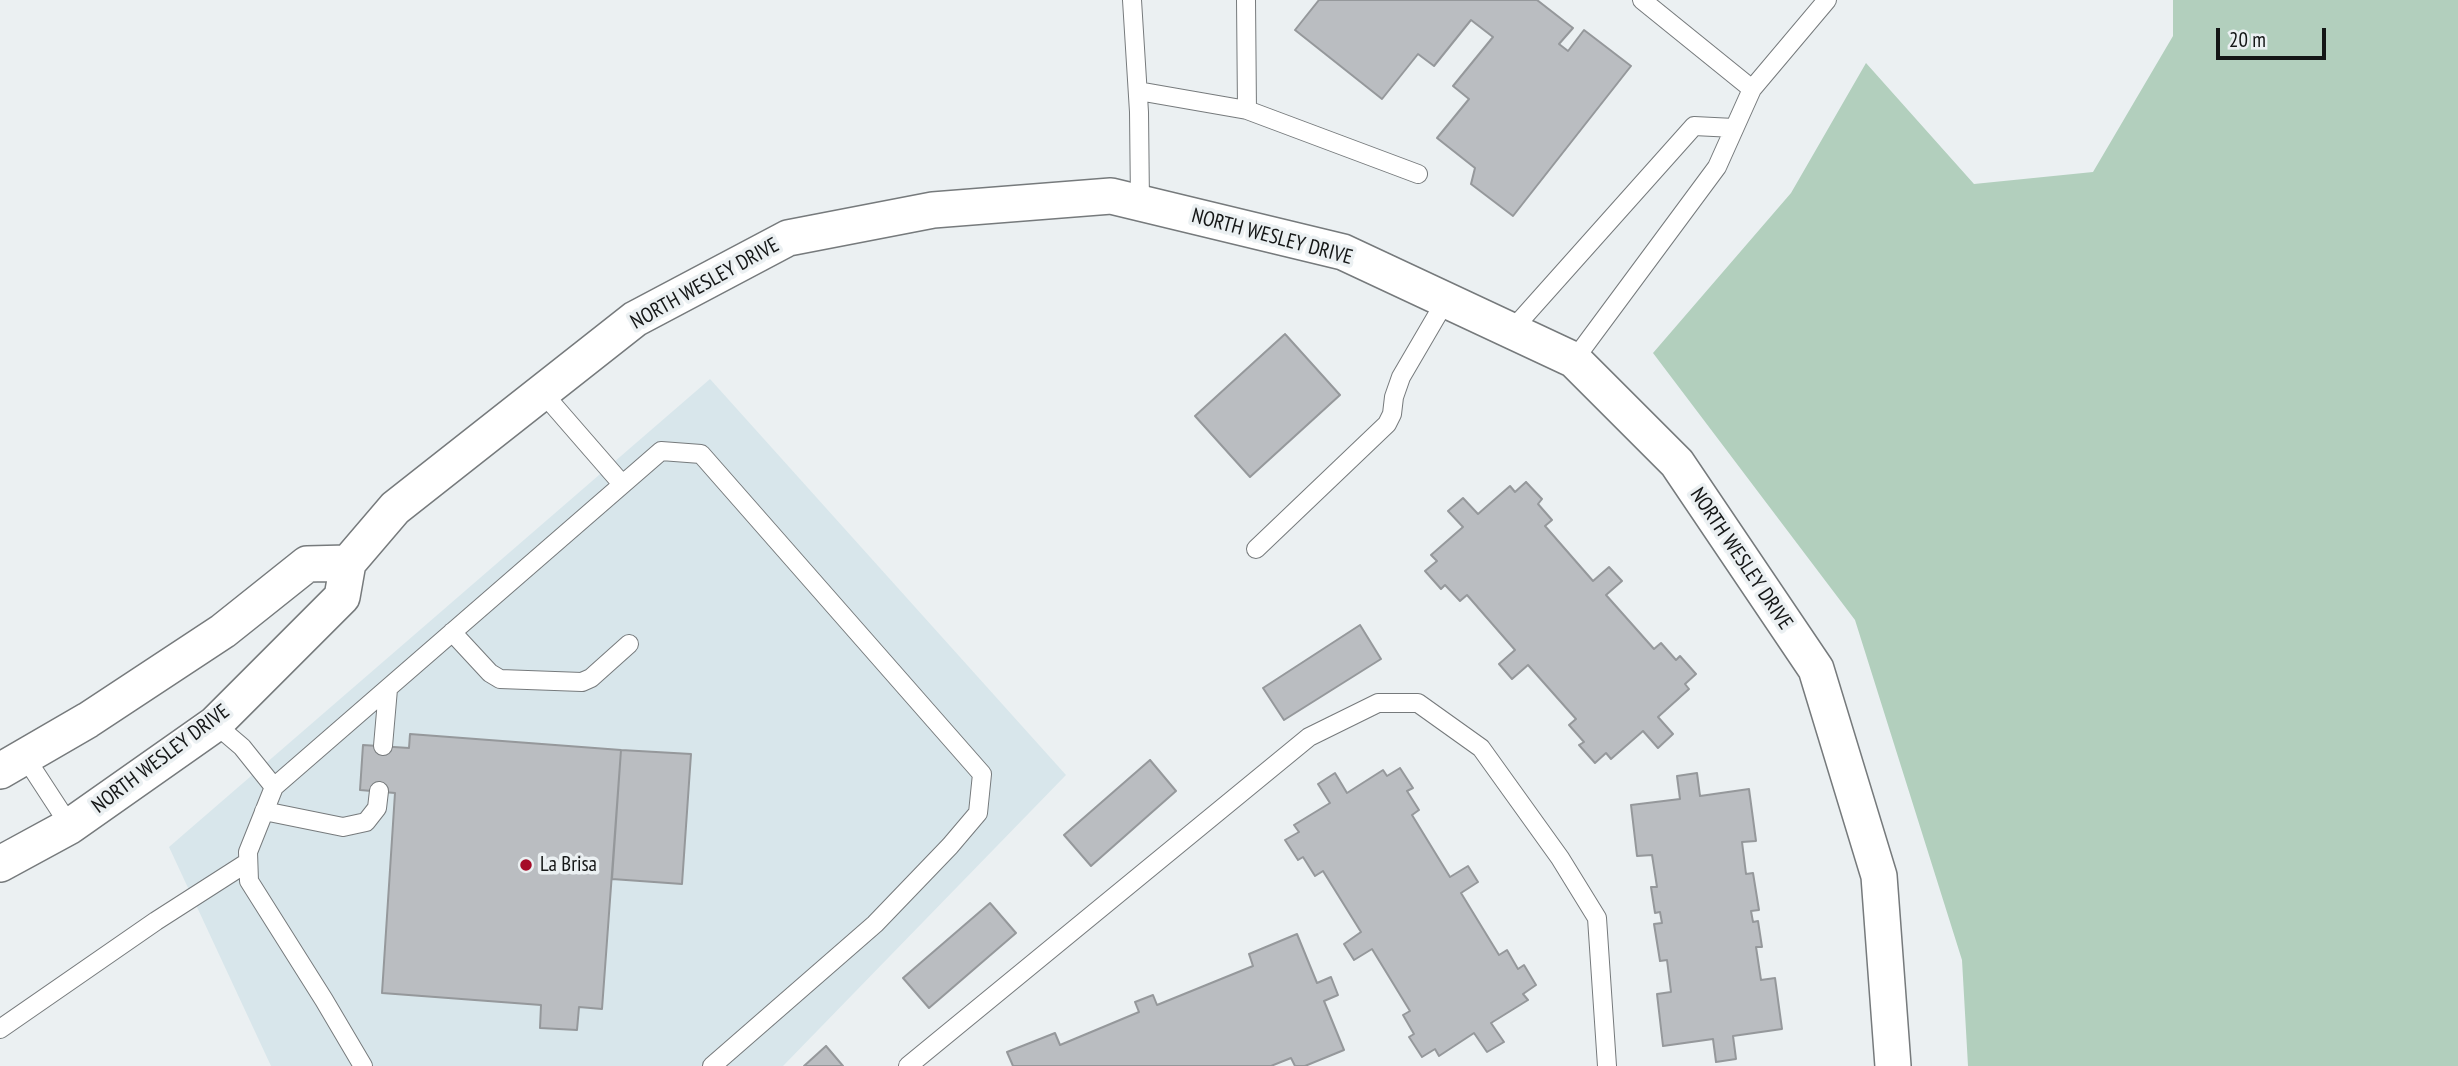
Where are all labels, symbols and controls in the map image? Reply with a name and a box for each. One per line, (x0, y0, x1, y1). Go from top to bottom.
scale bar (2220, 14, 2330, 58)
text: 20 m (2229, 26, 2266, 53)
street label: NORTH WESLEY DRIVE (1189, 203, 1355, 271)
street label: NORTH WESLEY DRIVE (626, 233, 784, 335)
street label: NORTH WESLEY DRIVE (1684, 483, 1798, 635)
street label: NORTH WESLEY DRIVE (87, 699, 235, 819)
place label: La Brisa (540, 852, 597, 878)
marker: La Brisa (518, 857, 534, 873)

